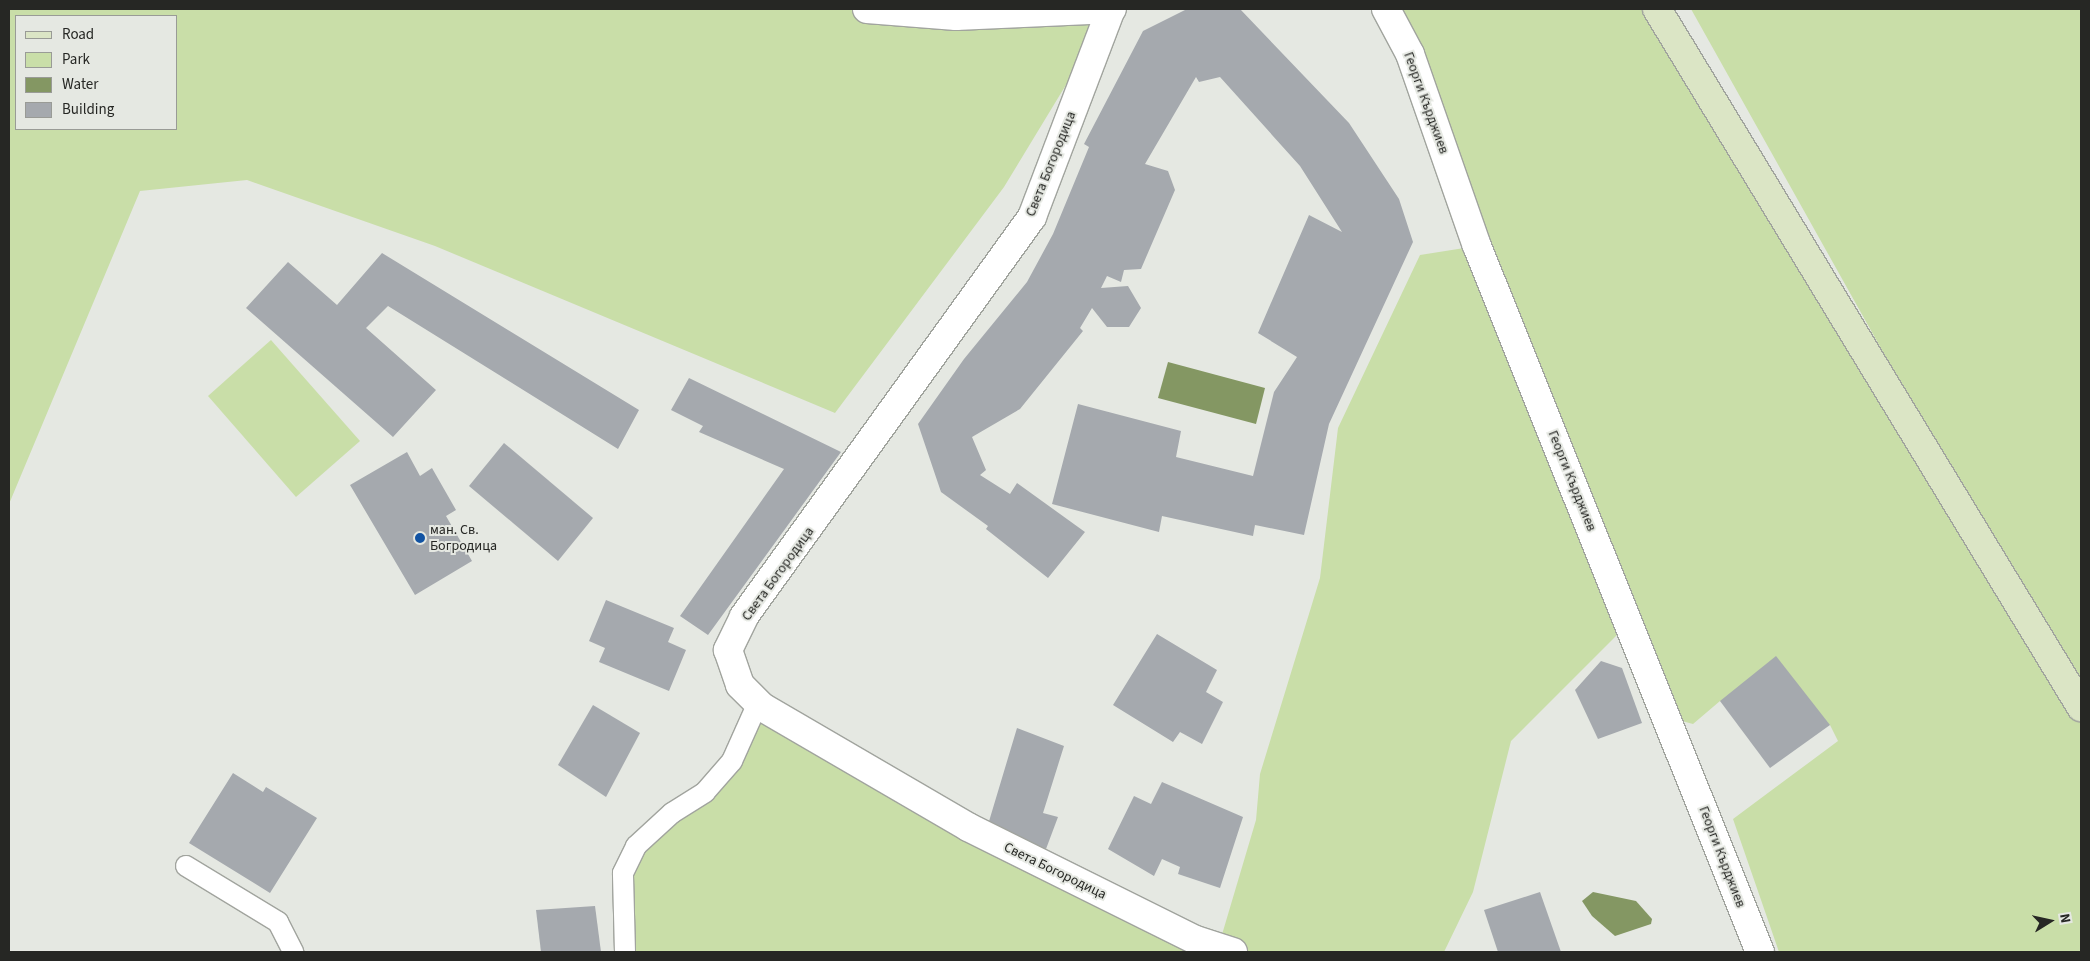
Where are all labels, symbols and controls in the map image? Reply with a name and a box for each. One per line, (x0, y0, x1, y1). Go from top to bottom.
legend (15, 15, 178, 130)
text: Road (62, 24, 94, 45)
text: Park (62, 49, 90, 70)
street label: Георги Кърджиев (1400, 50, 1452, 156)
text: Water (62, 74, 98, 95)
text: Building (62, 99, 114, 120)
street label: Света Богородица (1022, 109, 1080, 219)
street label: Георги Кърджиев (1544, 428, 1600, 534)
place label: ман. Св. Богродица (430, 522, 497, 554)
street label: Света Богородица (738, 524, 818, 624)
marker: ман. Св. Богродица (414, 532, 426, 544)
street label: Георги Кърджиев (1695, 804, 1749, 910)
street label: Света Богородица (1001, 839, 1109, 903)
north arrow (2025, 896, 2075, 946)
text: N (2054, 912, 2075, 925)

